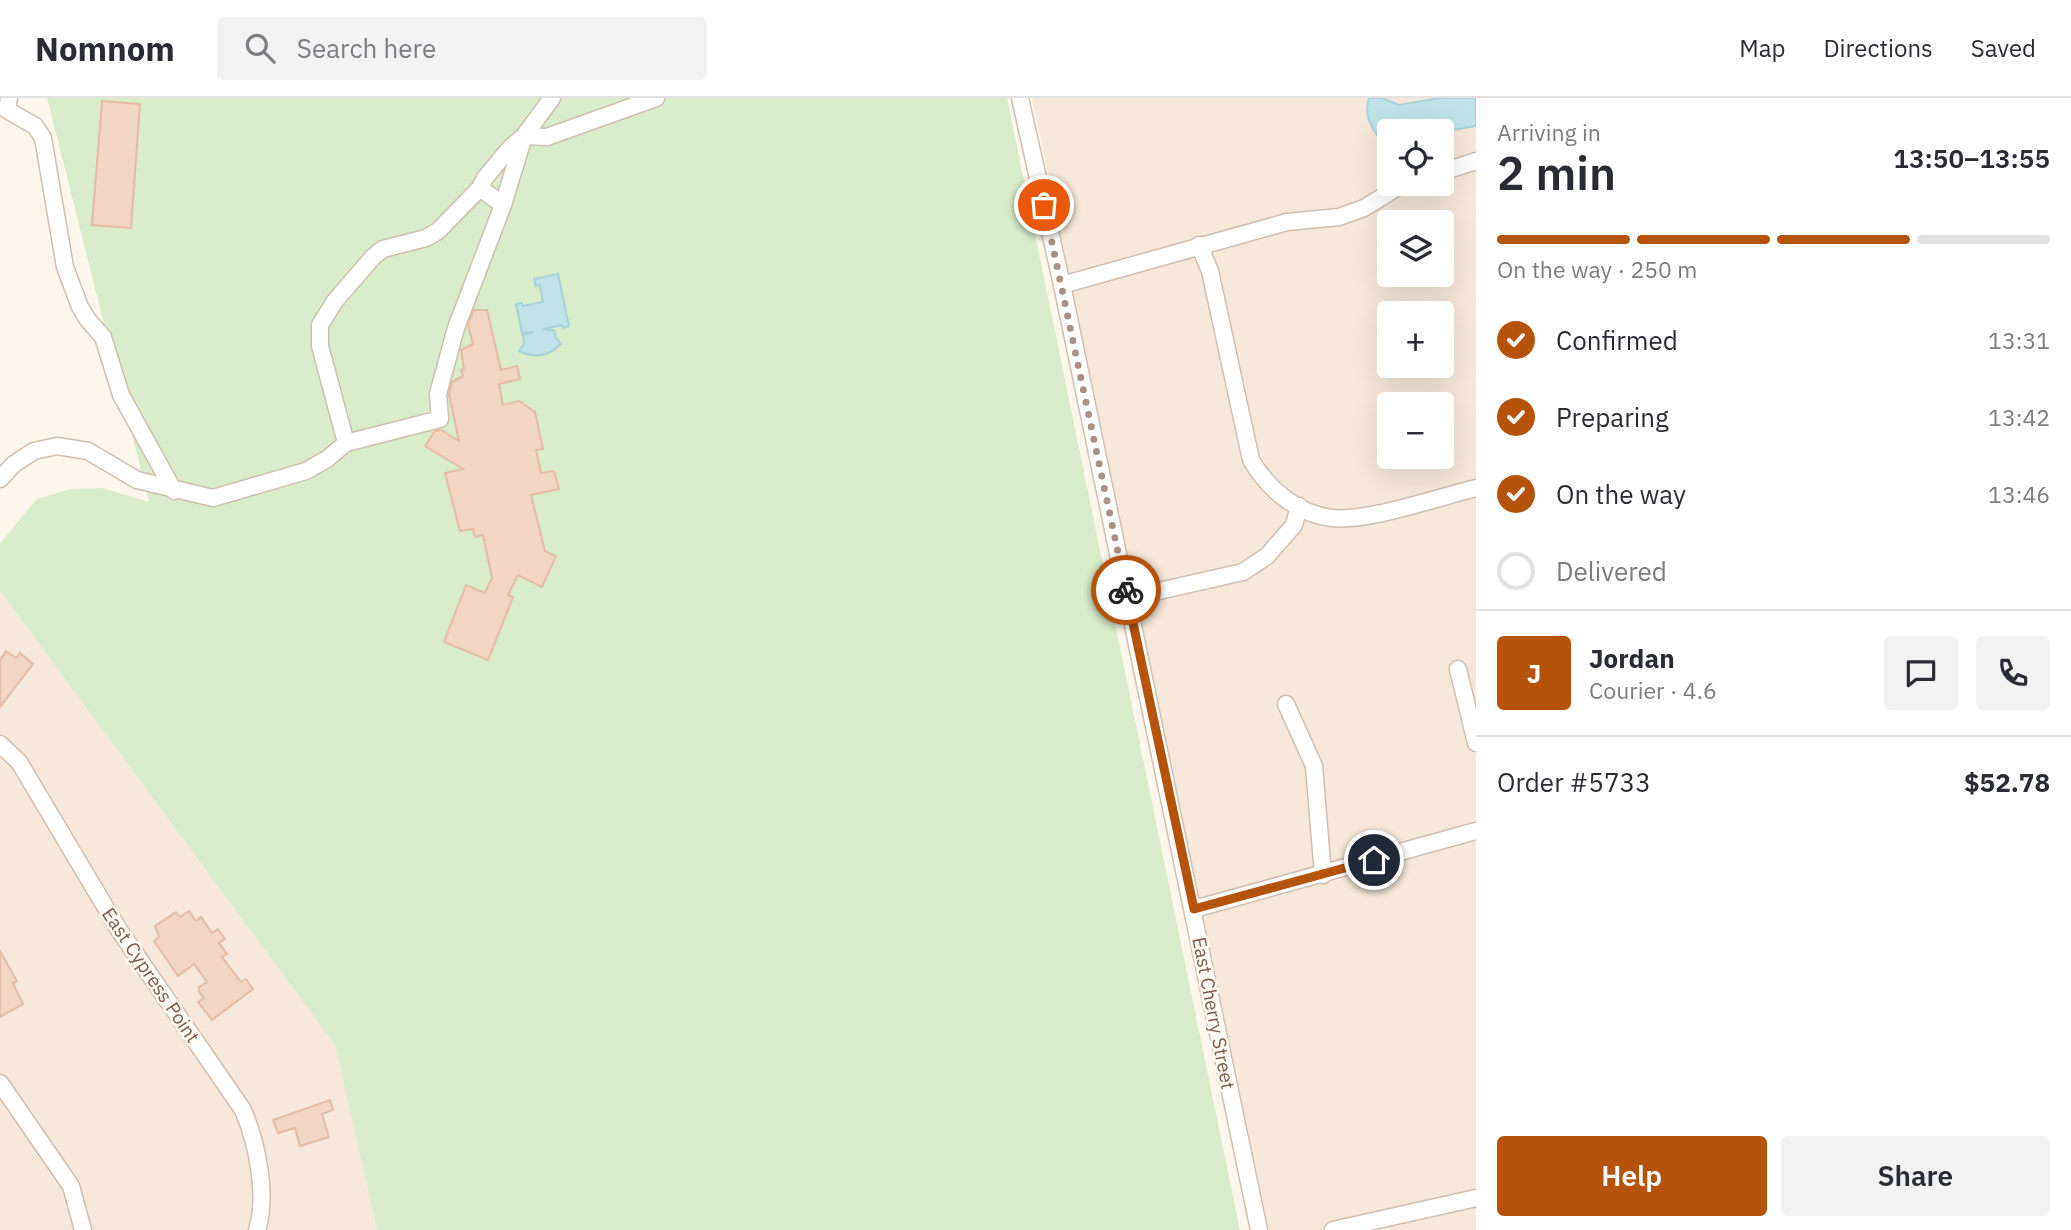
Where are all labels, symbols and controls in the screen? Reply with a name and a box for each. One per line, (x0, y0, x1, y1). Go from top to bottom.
search box (217, 17, 707, 80)
text: Nomnom (35, 27, 175, 70)
icon: search (241, 29, 279, 67)
text: Search here (297, 31, 436, 65)
text: Map (1739, 32, 1785, 64)
text: Directions (1823, 32, 1933, 64)
text: Saved (1971, 32, 2036, 64)
text: Arriving in (1497, 117, 1601, 147)
map controls (1377, 119, 1454, 469)
button: locate (1377, 119, 1454, 196)
text: 13:50–13:55 (1893, 141, 2050, 175)
text: 2 min (1497, 143, 1616, 203)
pin (1014, 175, 1074, 235)
icon: bag (1025, 186, 1063, 224)
button: layers (1377, 210, 1454, 287)
text: On the way · 250 m (1497, 254, 1697, 284)
button: + (1377, 301, 1454, 378)
icon: check (1497, 321, 1535, 359)
text: Confirmed (1556, 323, 1678, 357)
text: 13:31 (1988, 325, 2050, 355)
button: − (1377, 392, 1454, 469)
icon: check (1497, 398, 1535, 436)
text: Preparing (1556, 400, 1669, 434)
text: 13:42 (1988, 402, 2050, 432)
icon: check (1497, 475, 1535, 513)
text: On the way (1556, 477, 1686, 511)
text: 13:46 (1988, 479, 2050, 509)
text: Delivered (1556, 554, 1667, 588)
courier (1091, 555, 1161, 625)
icon: bike (1107, 571, 1145, 609)
button: chat (1884, 636, 1958, 710)
button: phone (1976, 636, 2050, 710)
text: Jordan (1589, 641, 1675, 675)
text: J (1527, 656, 1541, 690)
text: Courier · 4.6 (1589, 675, 1717, 705)
text: Order #5733 (1497, 765, 1651, 799)
text: $52.78 (1964, 765, 2050, 799)
pin (1344, 830, 1404, 890)
icon: home (1355, 841, 1393, 879)
street label: East Cypress Point (97, 903, 205, 1047)
street label: East Cherry Street (1187, 935, 1241, 1091)
button: Help (1497, 1136, 1767, 1216)
button: Share (1781, 1136, 2050, 1216)

